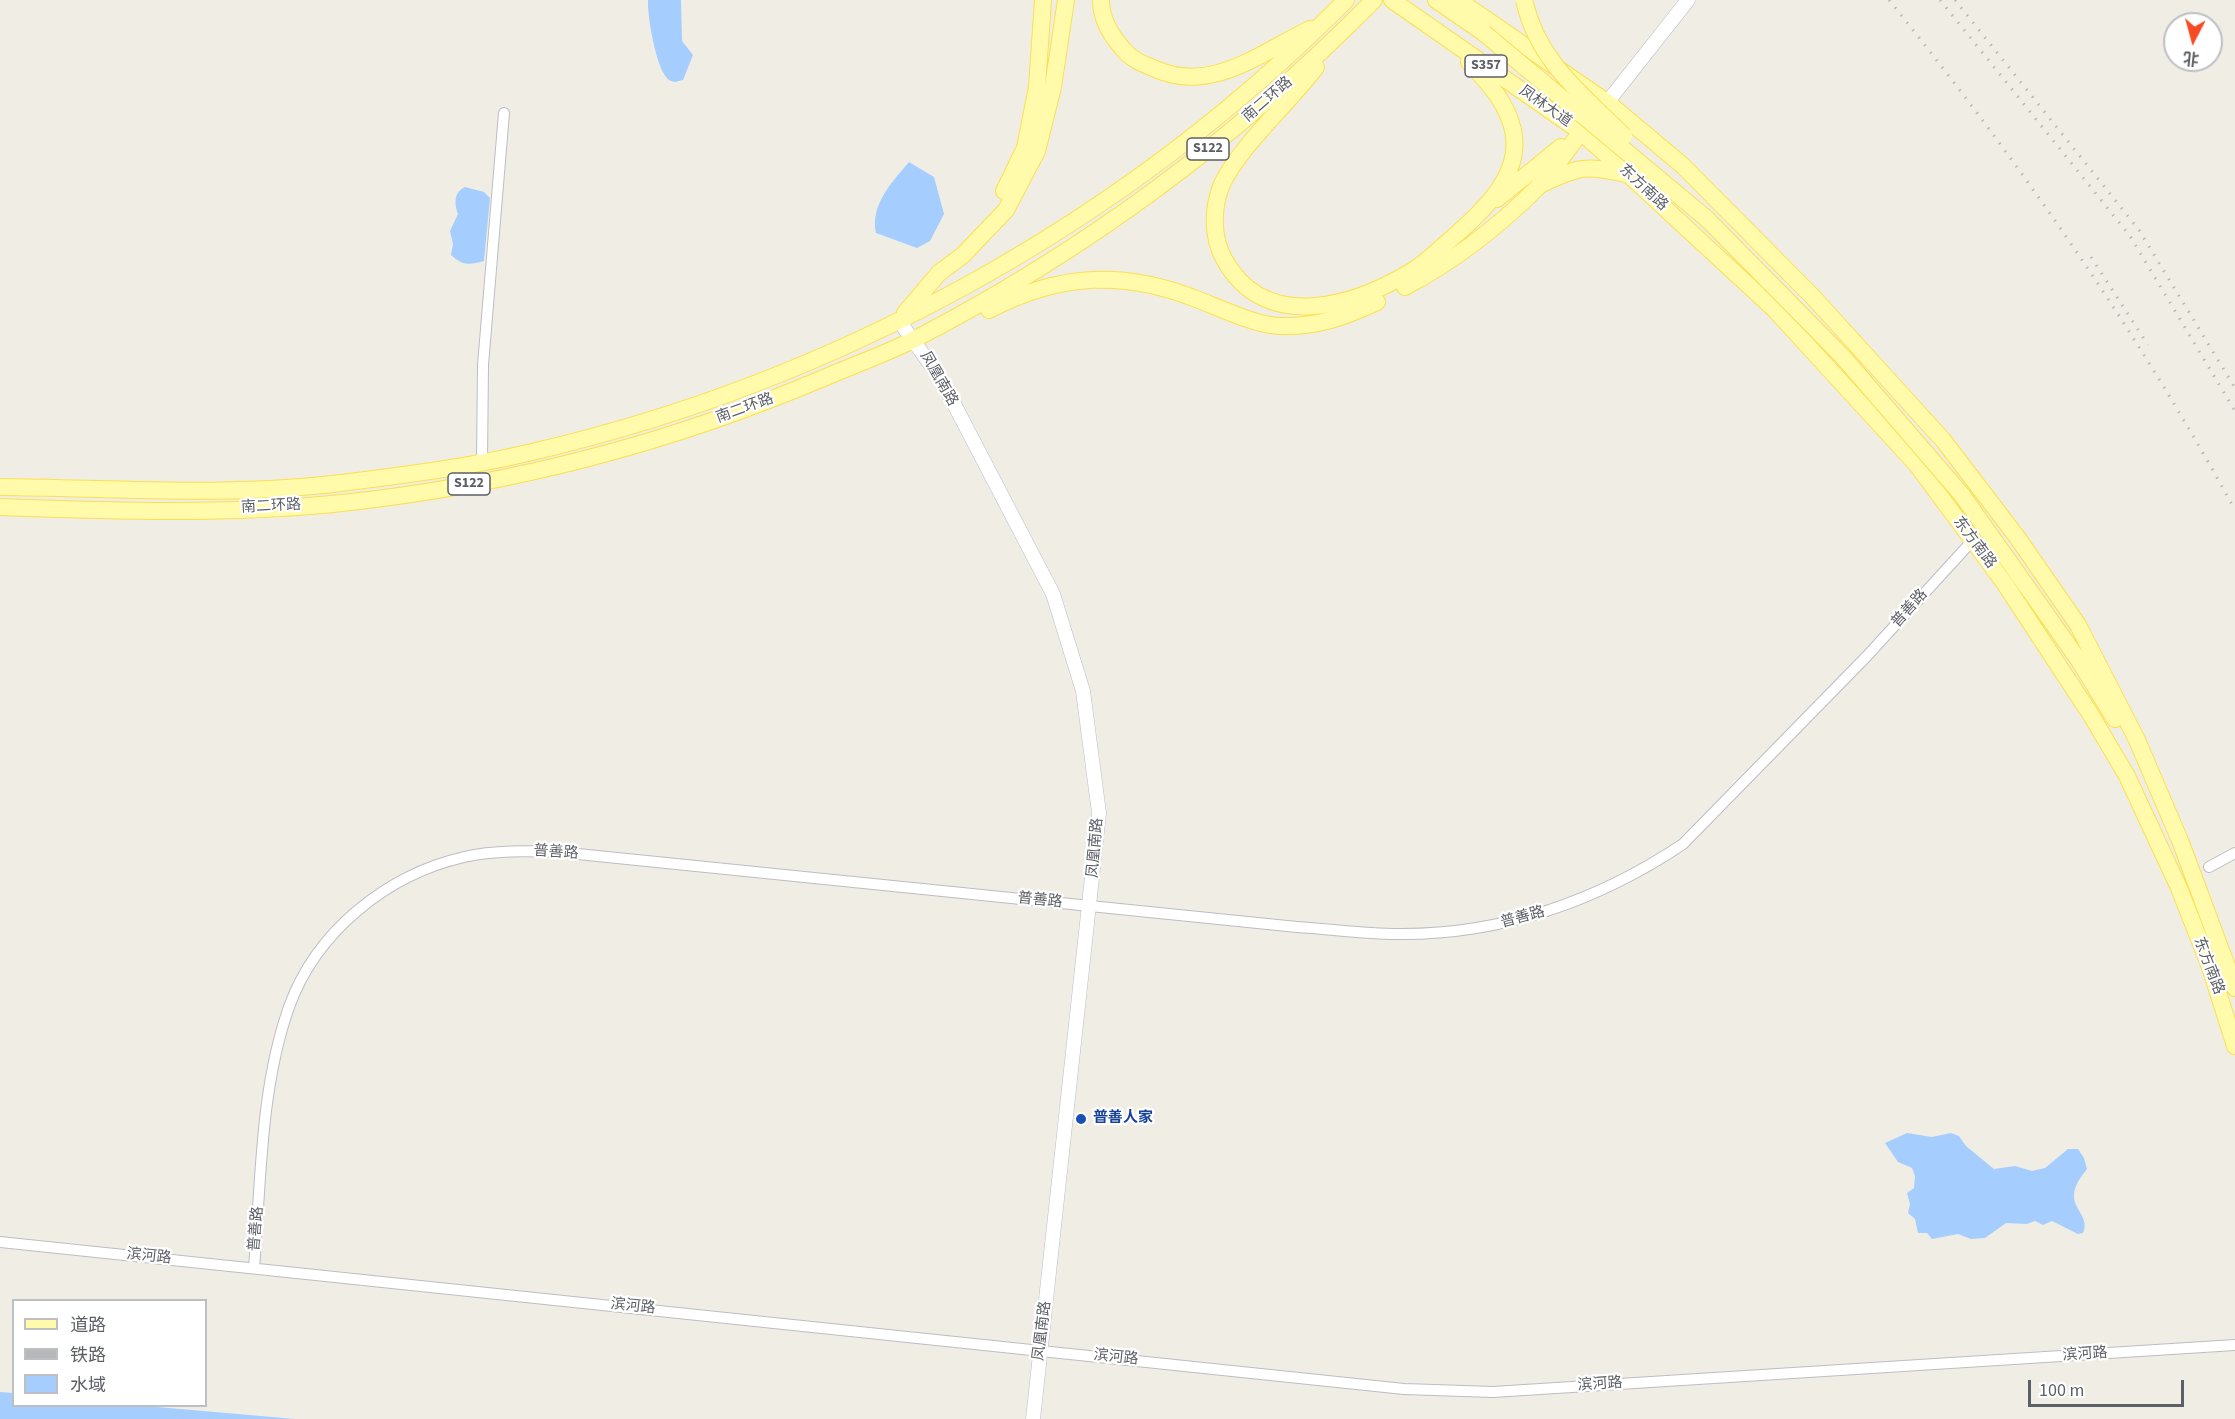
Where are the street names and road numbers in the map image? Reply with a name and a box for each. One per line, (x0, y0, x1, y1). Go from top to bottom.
road number: S357 (1465, 55, 1507, 77)
street label: 南二环路 (1239, 74, 1297, 126)
street label: 凤林大道 (1515, 82, 1575, 132)
road number: S122 (1187, 138, 1229, 160)
street label: 东方南路 (1615, 161, 1671, 215)
street label: 凤凰南路 (915, 349, 961, 409)
street label: 南二环路 (714, 390, 776, 428)
road number: S122 (448, 473, 490, 495)
street label: 南二环路 (241, 496, 301, 518)
street label: 东方南路 (1949, 514, 1999, 572)
street label: 普善路 (1888, 586, 1932, 632)
street label: 凤凰南路 (1084, 817, 1108, 879)
street label: 普善路 (533, 842, 579, 864)
street label: 普善路 (1017, 890, 1063, 912)
street label: 普善路 (1499, 903, 1547, 933)
street label: 东方南路 (2189, 935, 2227, 997)
street label: 普善路 (246, 1206, 268, 1252)
street label: 滨河路 (126, 1246, 172, 1268)
street label: 滨河路 (610, 1296, 656, 1318)
street label: 凤凰南路 (1030, 1300, 1056, 1362)
street label: 滨河路 (2062, 1344, 2108, 1366)
street label: 滨河路 (1093, 1347, 1139, 1369)
street label: 滨河路 (1577, 1374, 1623, 1396)

